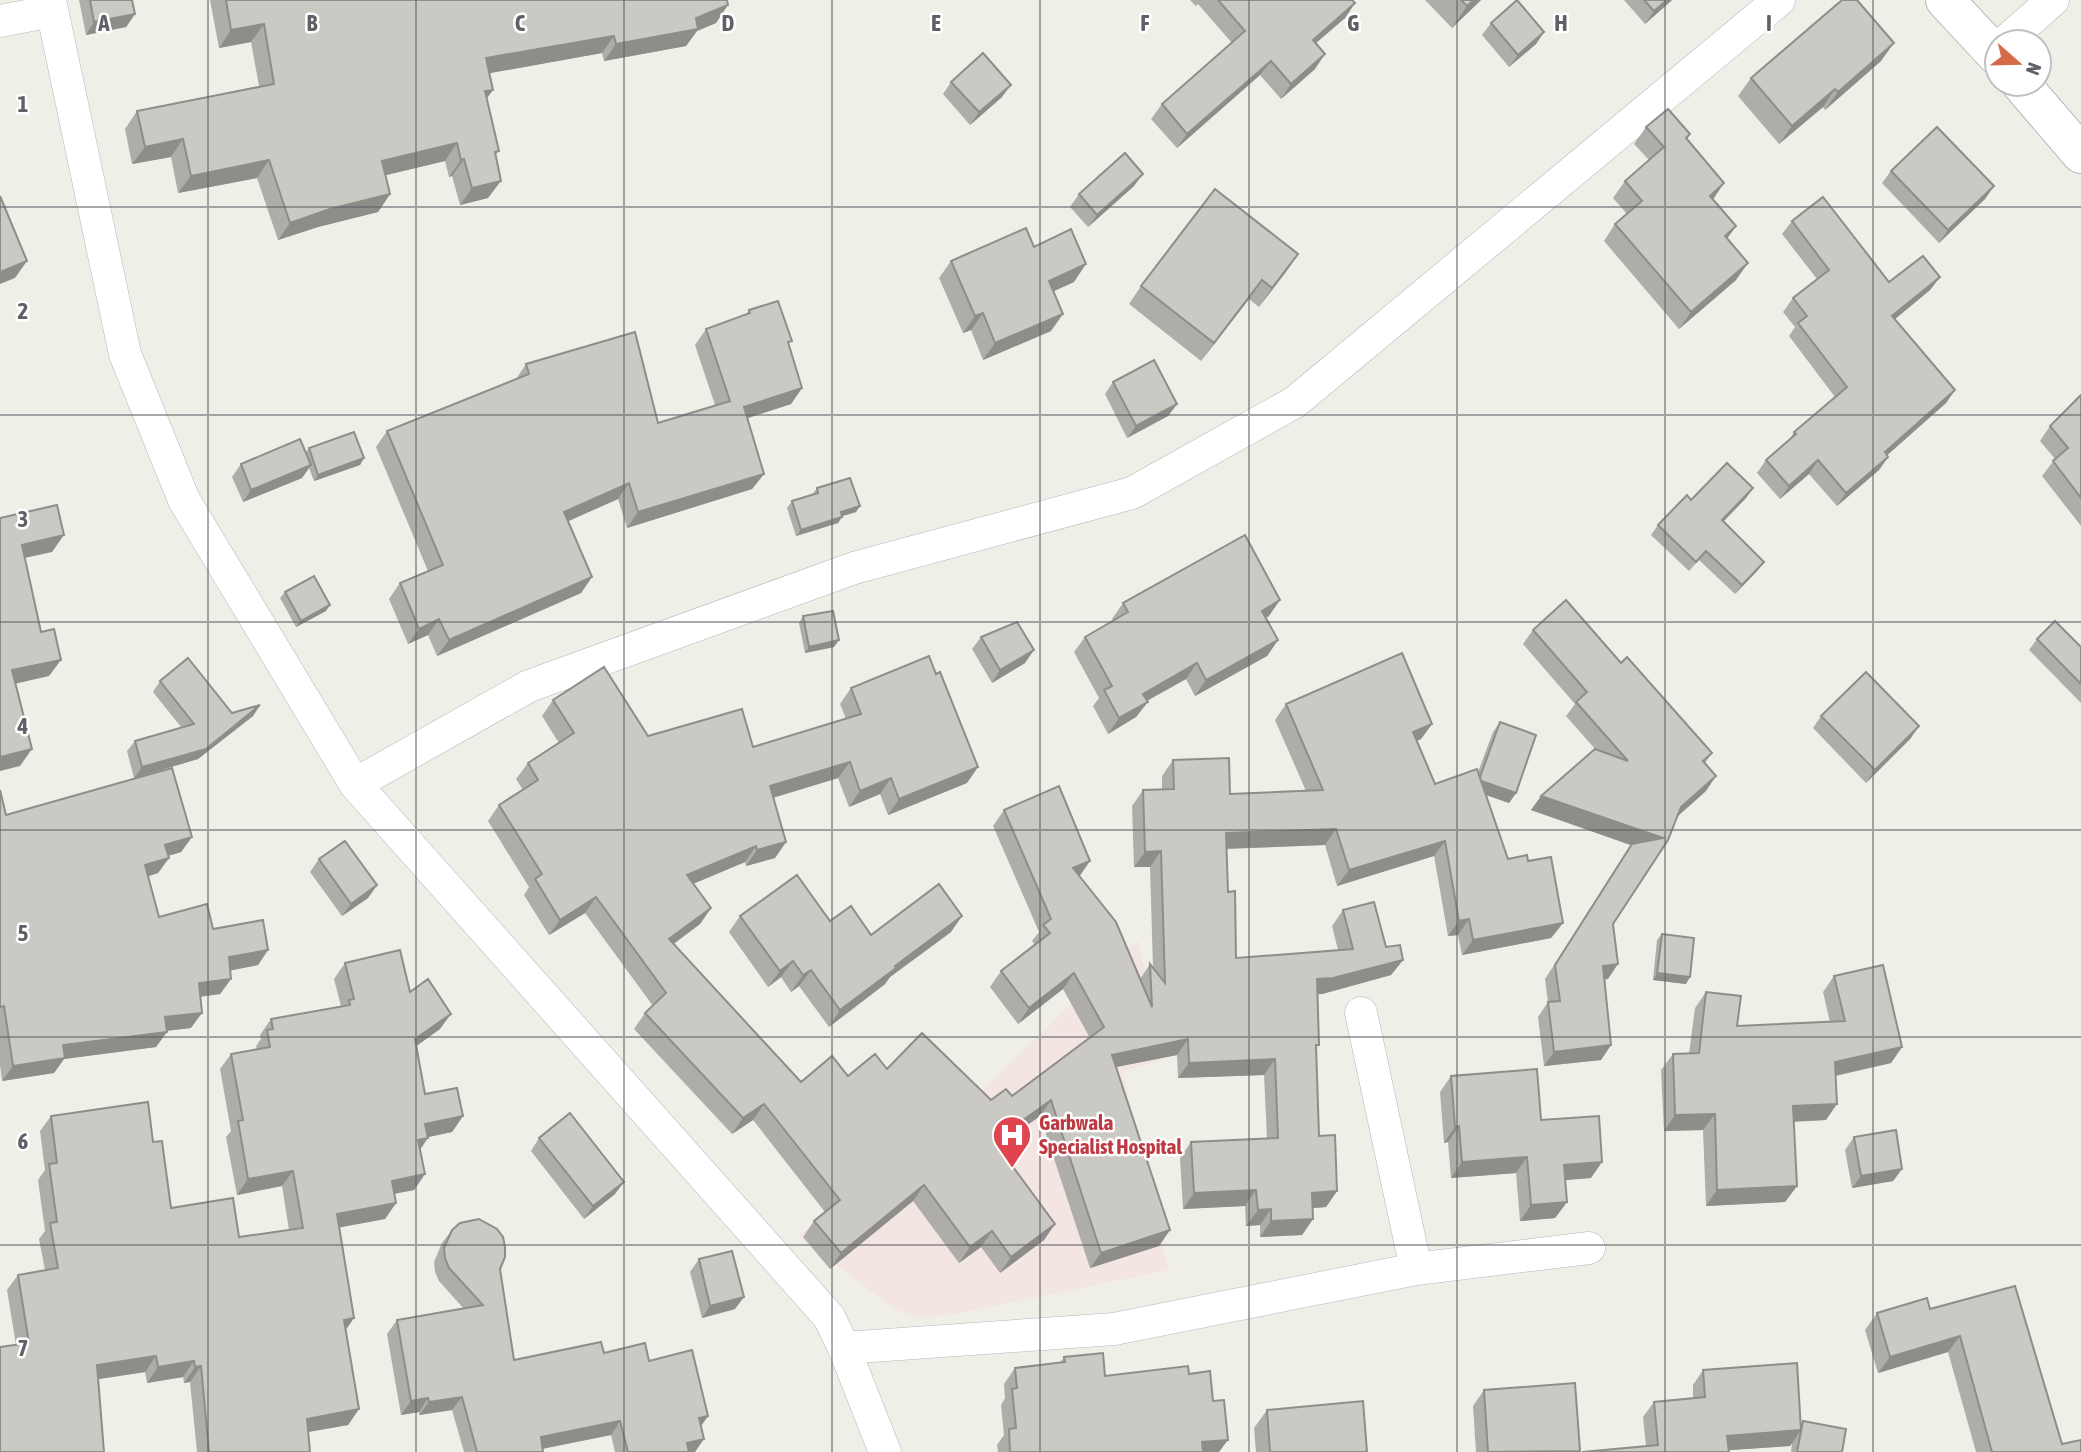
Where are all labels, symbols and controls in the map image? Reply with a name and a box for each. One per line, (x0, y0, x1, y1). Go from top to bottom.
text: A (97, 10, 110, 36)
text: B (307, 10, 318, 36)
text: C (515, 10, 526, 36)
text: D (722, 10, 735, 36)
text: E (931, 10, 941, 36)
text: F (1140, 10, 1150, 36)
text: G (1347, 10, 1359, 36)
text: H (1554, 10, 1568, 36)
text: I (1766, 10, 1772, 36)
north arrow (1983, 28, 2053, 98)
text: N (2022, 60, 2046, 78)
text: 1 (18, 91, 29, 117)
text: 2 (18, 298, 28, 324)
text: 3 (18, 506, 28, 532)
text: 4 (17, 713, 29, 739)
text: 5 (18, 920, 29, 946)
place label: Garbwala Specialist Hospital (1039, 1110, 1182, 1158)
hospital icon: Garbwala Specialist Hospital (991, 1114, 1033, 1169)
text: 6 (18, 1128, 29, 1154)
text: 7 (18, 1335, 28, 1361)

